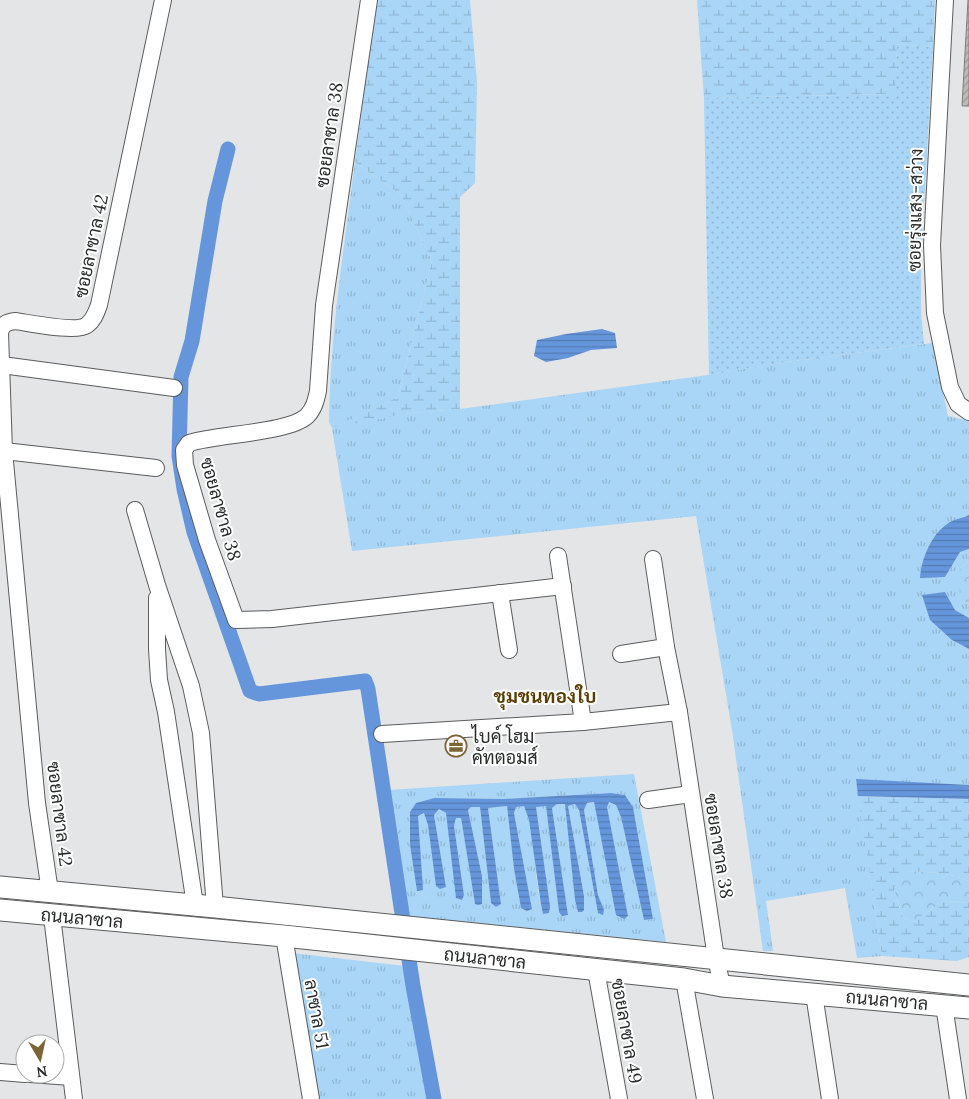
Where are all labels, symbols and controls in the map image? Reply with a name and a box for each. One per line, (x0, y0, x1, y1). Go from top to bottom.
street label: ซอยลาซาล 38 (310, 81, 348, 189)
street label: ซอยรุ่งแสง-สว่าง (902, 148, 929, 272)
street label: ซอยลาซาล 42 (69, 192, 113, 300)
street label: ซอยลาซาล 38 (195, 455, 247, 563)
district label: ชุมชนทองใบ (494, 684, 596, 711)
place label: ไบค์ โฮม คัทตอมส์ (470, 724, 538, 769)
office icon: ไบค์ โฮม คัทตอมส์ (444, 734, 468, 758)
street label: ซอยลาซาล 42 (42, 760, 78, 868)
street label: ซอยลาซาล 38 (699, 792, 739, 900)
street label: ถนนลาซาล (40, 903, 124, 933)
street label: ถนนลาซาล (443, 942, 527, 974)
street label: ลาซาล 51 (300, 977, 334, 1051)
street label: ซอยลาซาล 49 (606, 977, 648, 1085)
street label: ถนนลาซาล (845, 985, 929, 1015)
north arrow (15, 1034, 65, 1084)
text: N (35, 1062, 49, 1082)

